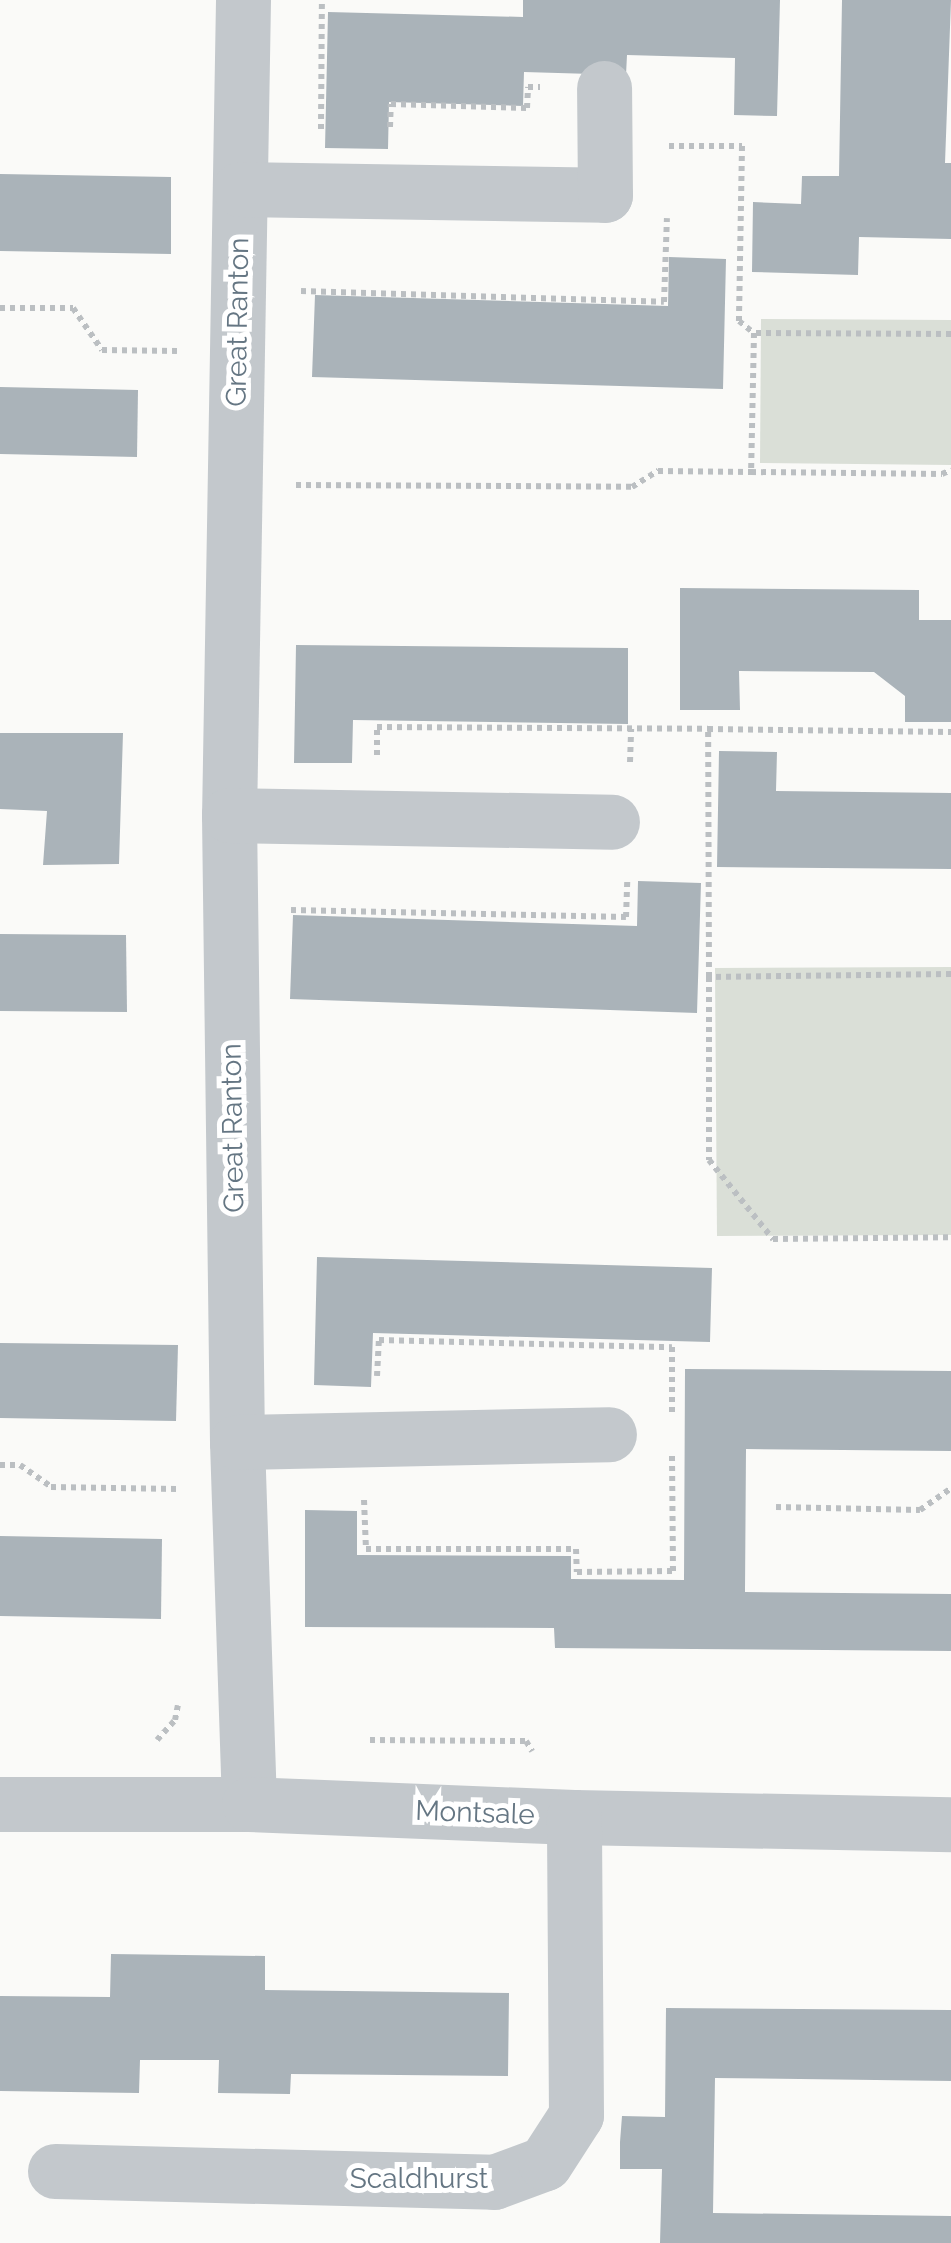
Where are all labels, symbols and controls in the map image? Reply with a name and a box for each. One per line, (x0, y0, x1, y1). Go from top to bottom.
street label: Great Ranton (220, 237, 256, 407)
street label: Great Ranton (215, 1043, 251, 1213)
street label: Montsale (415, 1794, 535, 1832)
street label: Scaldhurst (350, 2162, 488, 2196)

